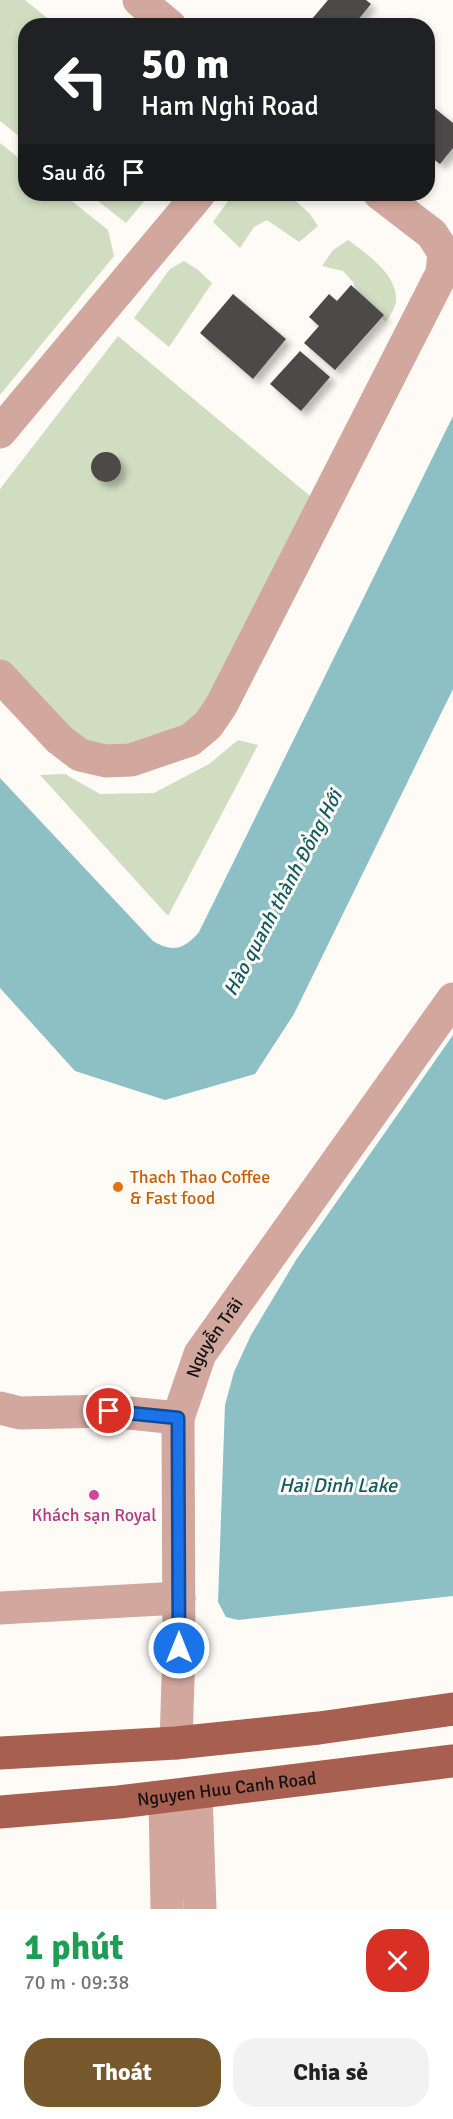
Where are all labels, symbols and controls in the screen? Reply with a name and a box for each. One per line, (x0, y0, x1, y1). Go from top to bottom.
text: 50 m (141, 39, 230, 90)
icon: left (42, 42, 120, 120)
text: Ham Nghi Road (141, 90, 319, 123)
icon: arrive (117, 156, 150, 189)
text: Sau đó (42, 159, 105, 186)
water label: Hào quanh thành Đồng Hới (218, 784, 349, 1000)
place label: Thach Thao Coffee & Fast food (130, 1166, 270, 1209)
marker: Thach Thao Coffee & Fast food (111, 1180, 125, 1194)
street label: Nguyễn Trãi (182, 1293, 248, 1381)
pin (83, 1385, 134, 1436)
icon: arrive (92, 1394, 125, 1427)
water label: Hai Dinh Lake (279, 1473, 398, 1498)
marker: Khách sạn Royal (87, 1488, 101, 1502)
place label: Khách sạn Royal (32, 1504, 156, 1526)
position arrow (147, 1616, 211, 1680)
street label: Nguyen Huu Canh Road (136, 1767, 318, 1811)
text: 1 phút (24, 1925, 124, 1970)
button: close (366, 1929, 429, 1992)
text: 70 m · 09:38 (24, 1970, 129, 1995)
button: Thoát (24, 2038, 221, 2107)
button: Chia sẻ (233, 2038, 429, 2107)

